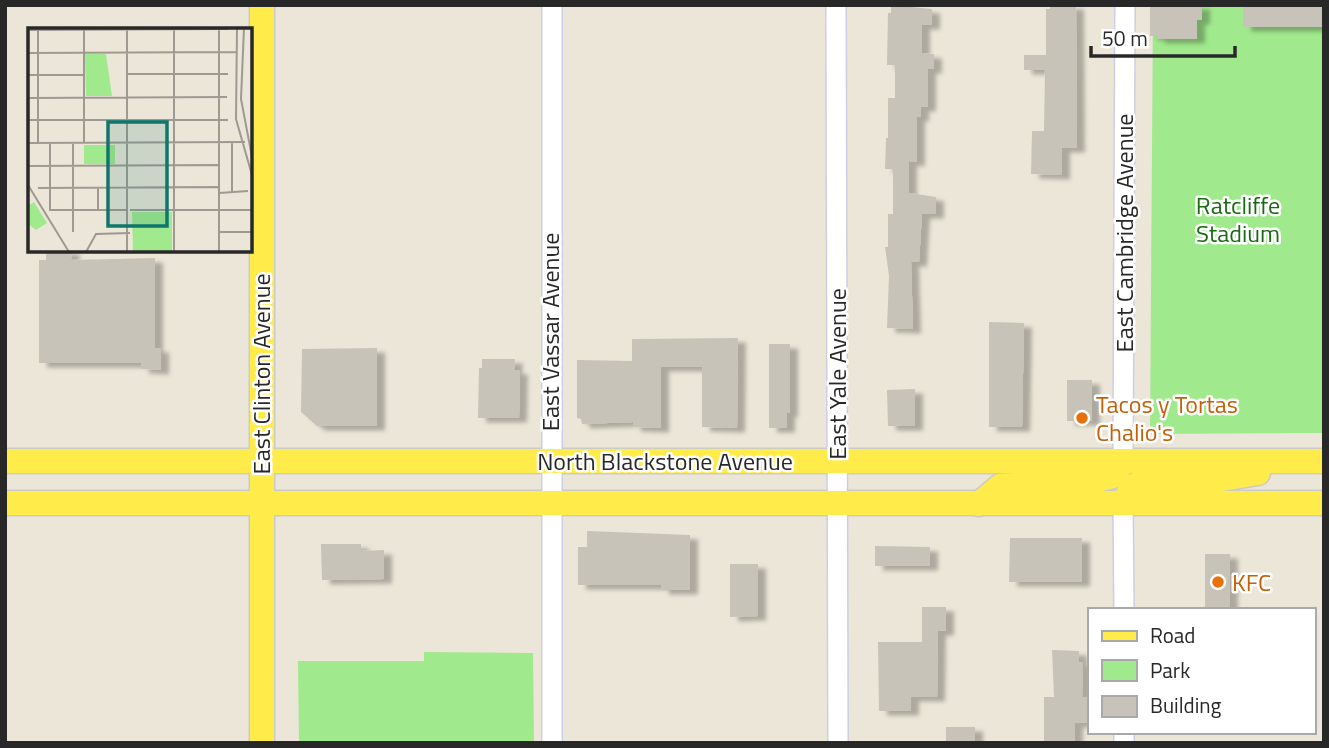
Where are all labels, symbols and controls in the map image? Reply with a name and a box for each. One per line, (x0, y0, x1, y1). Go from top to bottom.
scale bar (1091, 14, 1234, 58)
text: 50 m (1102, 22, 1148, 54)
inset map (28, 28, 252, 252)
street label: East Cambridge Avenue (1106, 114, 1142, 353)
park label: Ratcliffe Stadium (1196, 187, 1280, 251)
street label: East Vassar Avenue (532, 233, 568, 431)
street label: East Clinton Avenue (243, 273, 279, 475)
street label: East Yale Avenue (819, 288, 855, 460)
place label: Tacos y Tortas Chalio's (1096, 386, 1238, 450)
marker: Tacos y Tortas Chalio's (1074, 410, 1090, 426)
street label: North Blackstone Avenue (537, 443, 793, 479)
place label: KFC (1232, 564, 1271, 600)
marker: KFC (1210, 574, 1226, 590)
legend (1088, 608, 1315, 734)
text: Road (1150, 619, 1195, 651)
text: Park (1150, 654, 1190, 686)
text: Building (1150, 689, 1222, 721)

